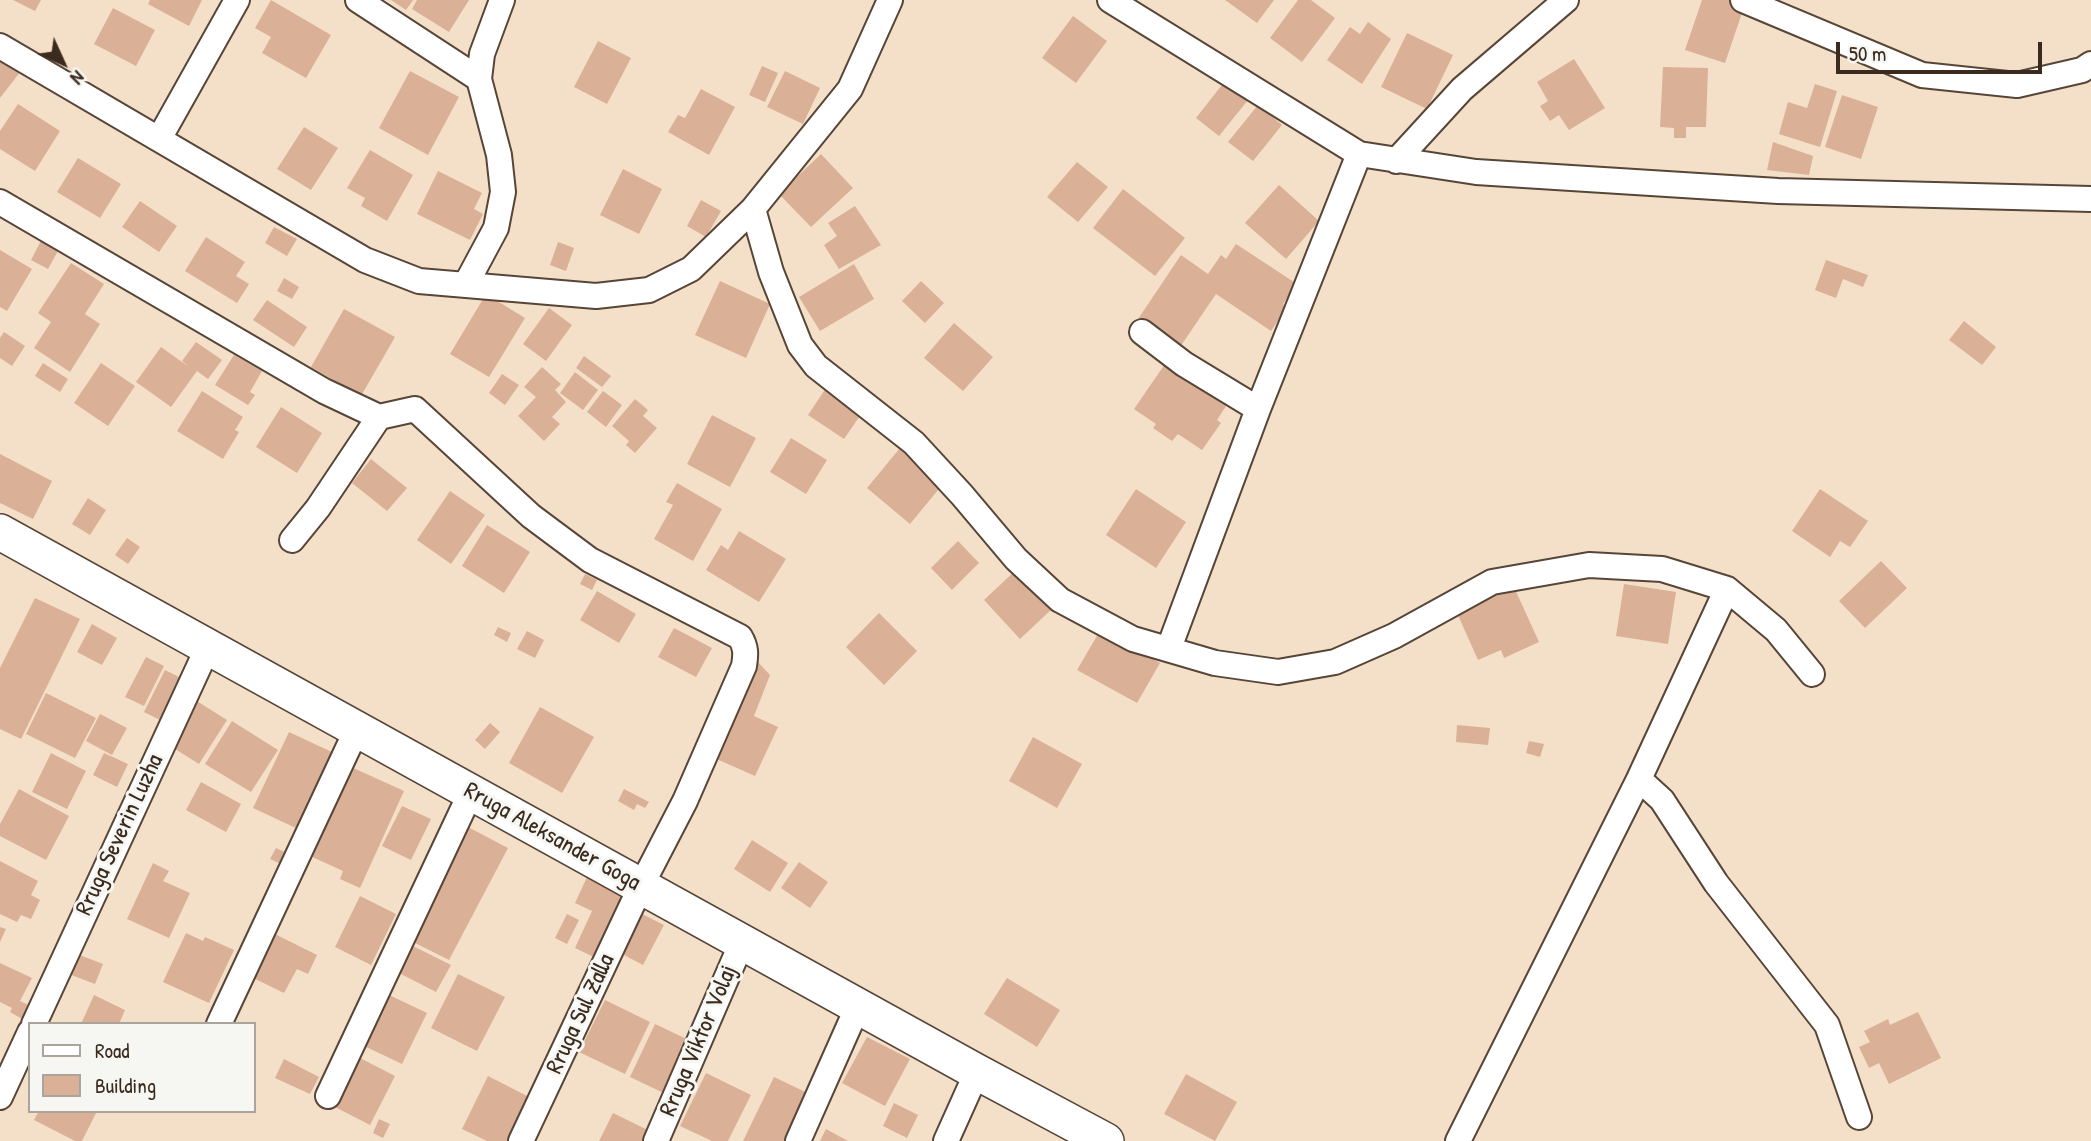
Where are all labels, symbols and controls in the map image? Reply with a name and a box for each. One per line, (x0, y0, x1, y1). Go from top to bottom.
north arrow (28, 28, 98, 98)
scale bar (1839, 28, 2046, 72)
text: 50 m (1849, 39, 1886, 68)
text: N (65, 65, 91, 91)
street label: Rruga Severin Luzha (70, 750, 170, 920)
street label: Rruga Aleksander Goga (459, 777, 645, 897)
street label: Rruga Sul Zalla (541, 949, 621, 1079)
street label: Rruga Viktor Volaj (654, 961, 744, 1121)
legend (28, 1022, 256, 1113)
text: Road (95, 1036, 129, 1065)
text: Building (95, 1071, 156, 1100)

